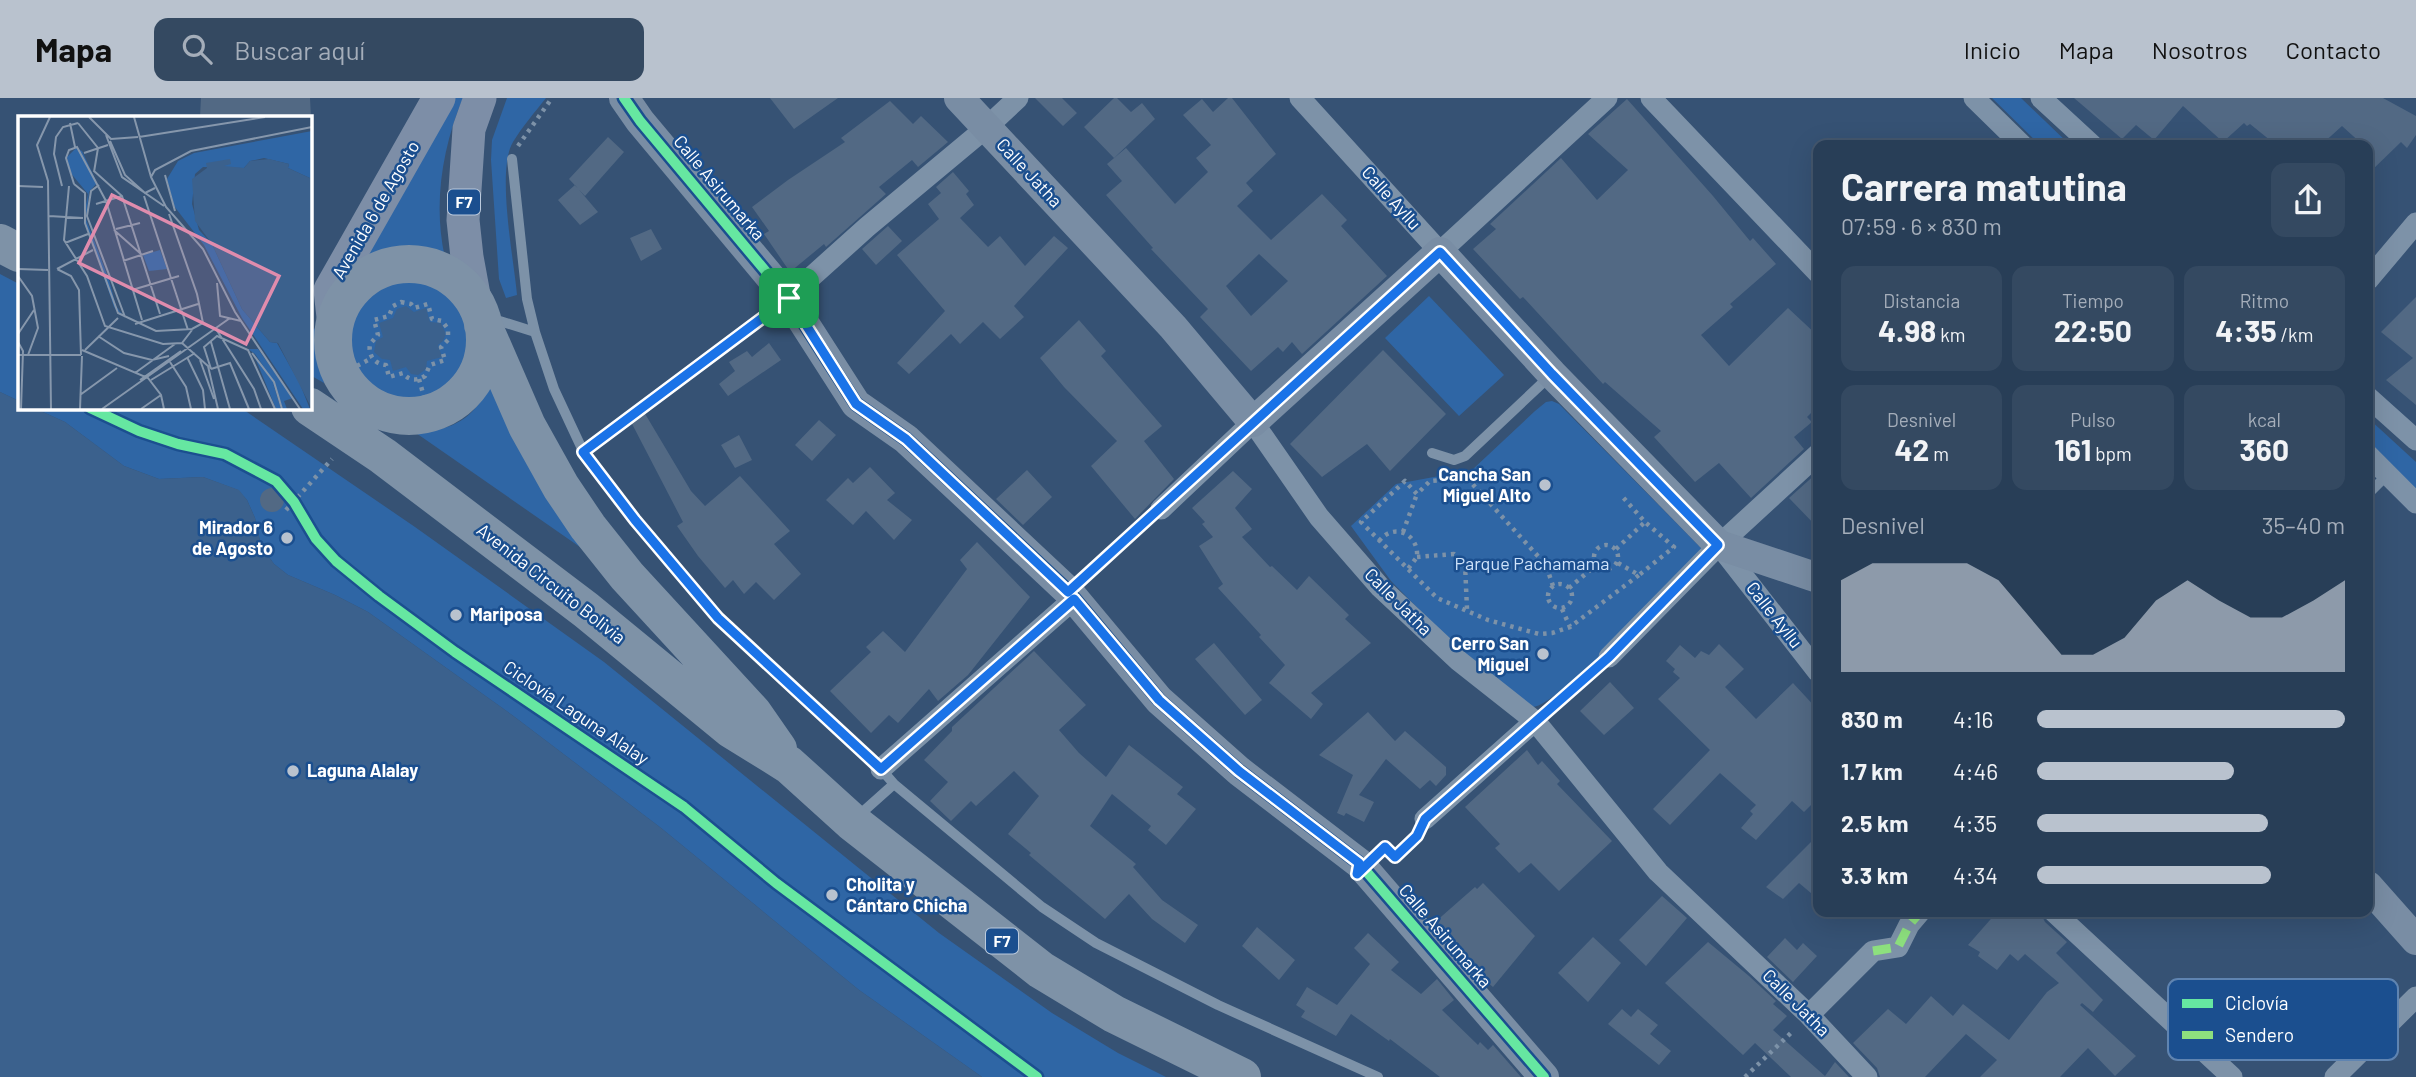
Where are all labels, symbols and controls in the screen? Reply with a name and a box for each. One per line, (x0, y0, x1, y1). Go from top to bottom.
search box (154, 18, 644, 81)
text: Mapa (35, 29, 112, 69)
icon: search (178, 30, 216, 68)
text: Buscar aquí (234, 34, 365, 65)
text: Inicio (1964, 35, 2021, 64)
text: Mapa (2059, 35, 2114, 64)
text: Nosotros (2152, 35, 2248, 64)
text: Contacto (2286, 35, 2381, 64)
inset map (18, 116, 312, 410)
street label: Calle Asirumarka (669, 130, 770, 244)
street label: Calle Jatha (992, 133, 1067, 211)
street label: Avenida 6 de Agosto (327, 137, 424, 282)
street label: Calle Ayllu (1357, 161, 1426, 234)
text: Carrera matutina (1841, 163, 2127, 209)
button: share (2271, 163, 2345, 237)
road number: F7 (448, 190, 480, 214)
text: 07:59 · 6 × 830 m (1841, 212, 2002, 240)
pin (759, 268, 819, 328)
icon: arrive (770, 279, 808, 317)
text: Distancia (1883, 289, 1960, 312)
text: Tiempo (2062, 289, 2124, 312)
text: Ritmo (2240, 289, 2289, 312)
text: 4.98 (1878, 312, 1936, 348)
text: 22:50 (2054, 312, 2132, 348)
text: 4:35 (2215, 312, 2277, 348)
text: km (1936, 323, 1965, 346)
text: /km (2277, 323, 2313, 346)
text: Desnivel (1887, 408, 1956, 431)
text: Pulso (2070, 408, 2116, 431)
text: kcal (2248, 408, 2281, 431)
text: 42 (1894, 431, 1929, 467)
text: 161 (2054, 431, 2091, 467)
text: 360 (2240, 431, 2289, 467)
text: m (1929, 442, 1949, 465)
text: bpm (2091, 442, 2132, 465)
place label: Cancha San Miguel Alto (1438, 463, 1531, 506)
marker: Cancha San Miguel Alto (1537, 477, 1553, 493)
text: Desnivel (1841, 511, 1925, 539)
text: 35–40 m (2262, 511, 2345, 539)
place label: Mirador 6 de Agosto (192, 516, 273, 559)
street label: Avenida Circuito Bolivia (473, 518, 630, 648)
marker: Mirador 6 de Agosto (279, 530, 295, 546)
park label: Parque Pachamama (1454, 552, 1610, 574)
street label: Calle Jatha (1360, 563, 1437, 640)
street label: Calle Ayllu (1742, 577, 1808, 652)
place label: Mariposa (470, 603, 543, 625)
marker: Mariposa (448, 607, 464, 623)
place label: Cerro San Miguel (1451, 632, 1529, 675)
marker: Cerro San Miguel (1535, 646, 1551, 662)
street label: Ciclovía Laguna Alalay (500, 655, 653, 769)
text: 830 m (1841, 705, 1903, 733)
text: 4:16 (1953, 705, 1993, 733)
text: 1.7 km (1841, 757, 1903, 785)
text: 4:46 (1953, 757, 1998, 785)
place label: Laguna Alalay (307, 759, 418, 781)
marker: Laguna Alalay (285, 763, 301, 779)
text: 2.5 km (1841, 809, 1909, 837)
text: 4:35 (1953, 809, 1997, 837)
text: 3.3 km (1841, 861, 1908, 889)
text: 4:34 (1953, 861, 1998, 889)
place label: Cholita y Cántaro Chicha (846, 873, 967, 916)
street label: Calle Asirumarka (1395, 879, 1497, 992)
marker: Cholita y Cántaro Chicha (824, 887, 840, 903)
road number: F7 (986, 928, 1018, 954)
street label: Calle Jatha (1758, 964, 1835, 1041)
legend (2168, 979, 2398, 1060)
text: Ciclovía (2225, 991, 2288, 1014)
text: Sendero (2225, 1023, 2294, 1046)

